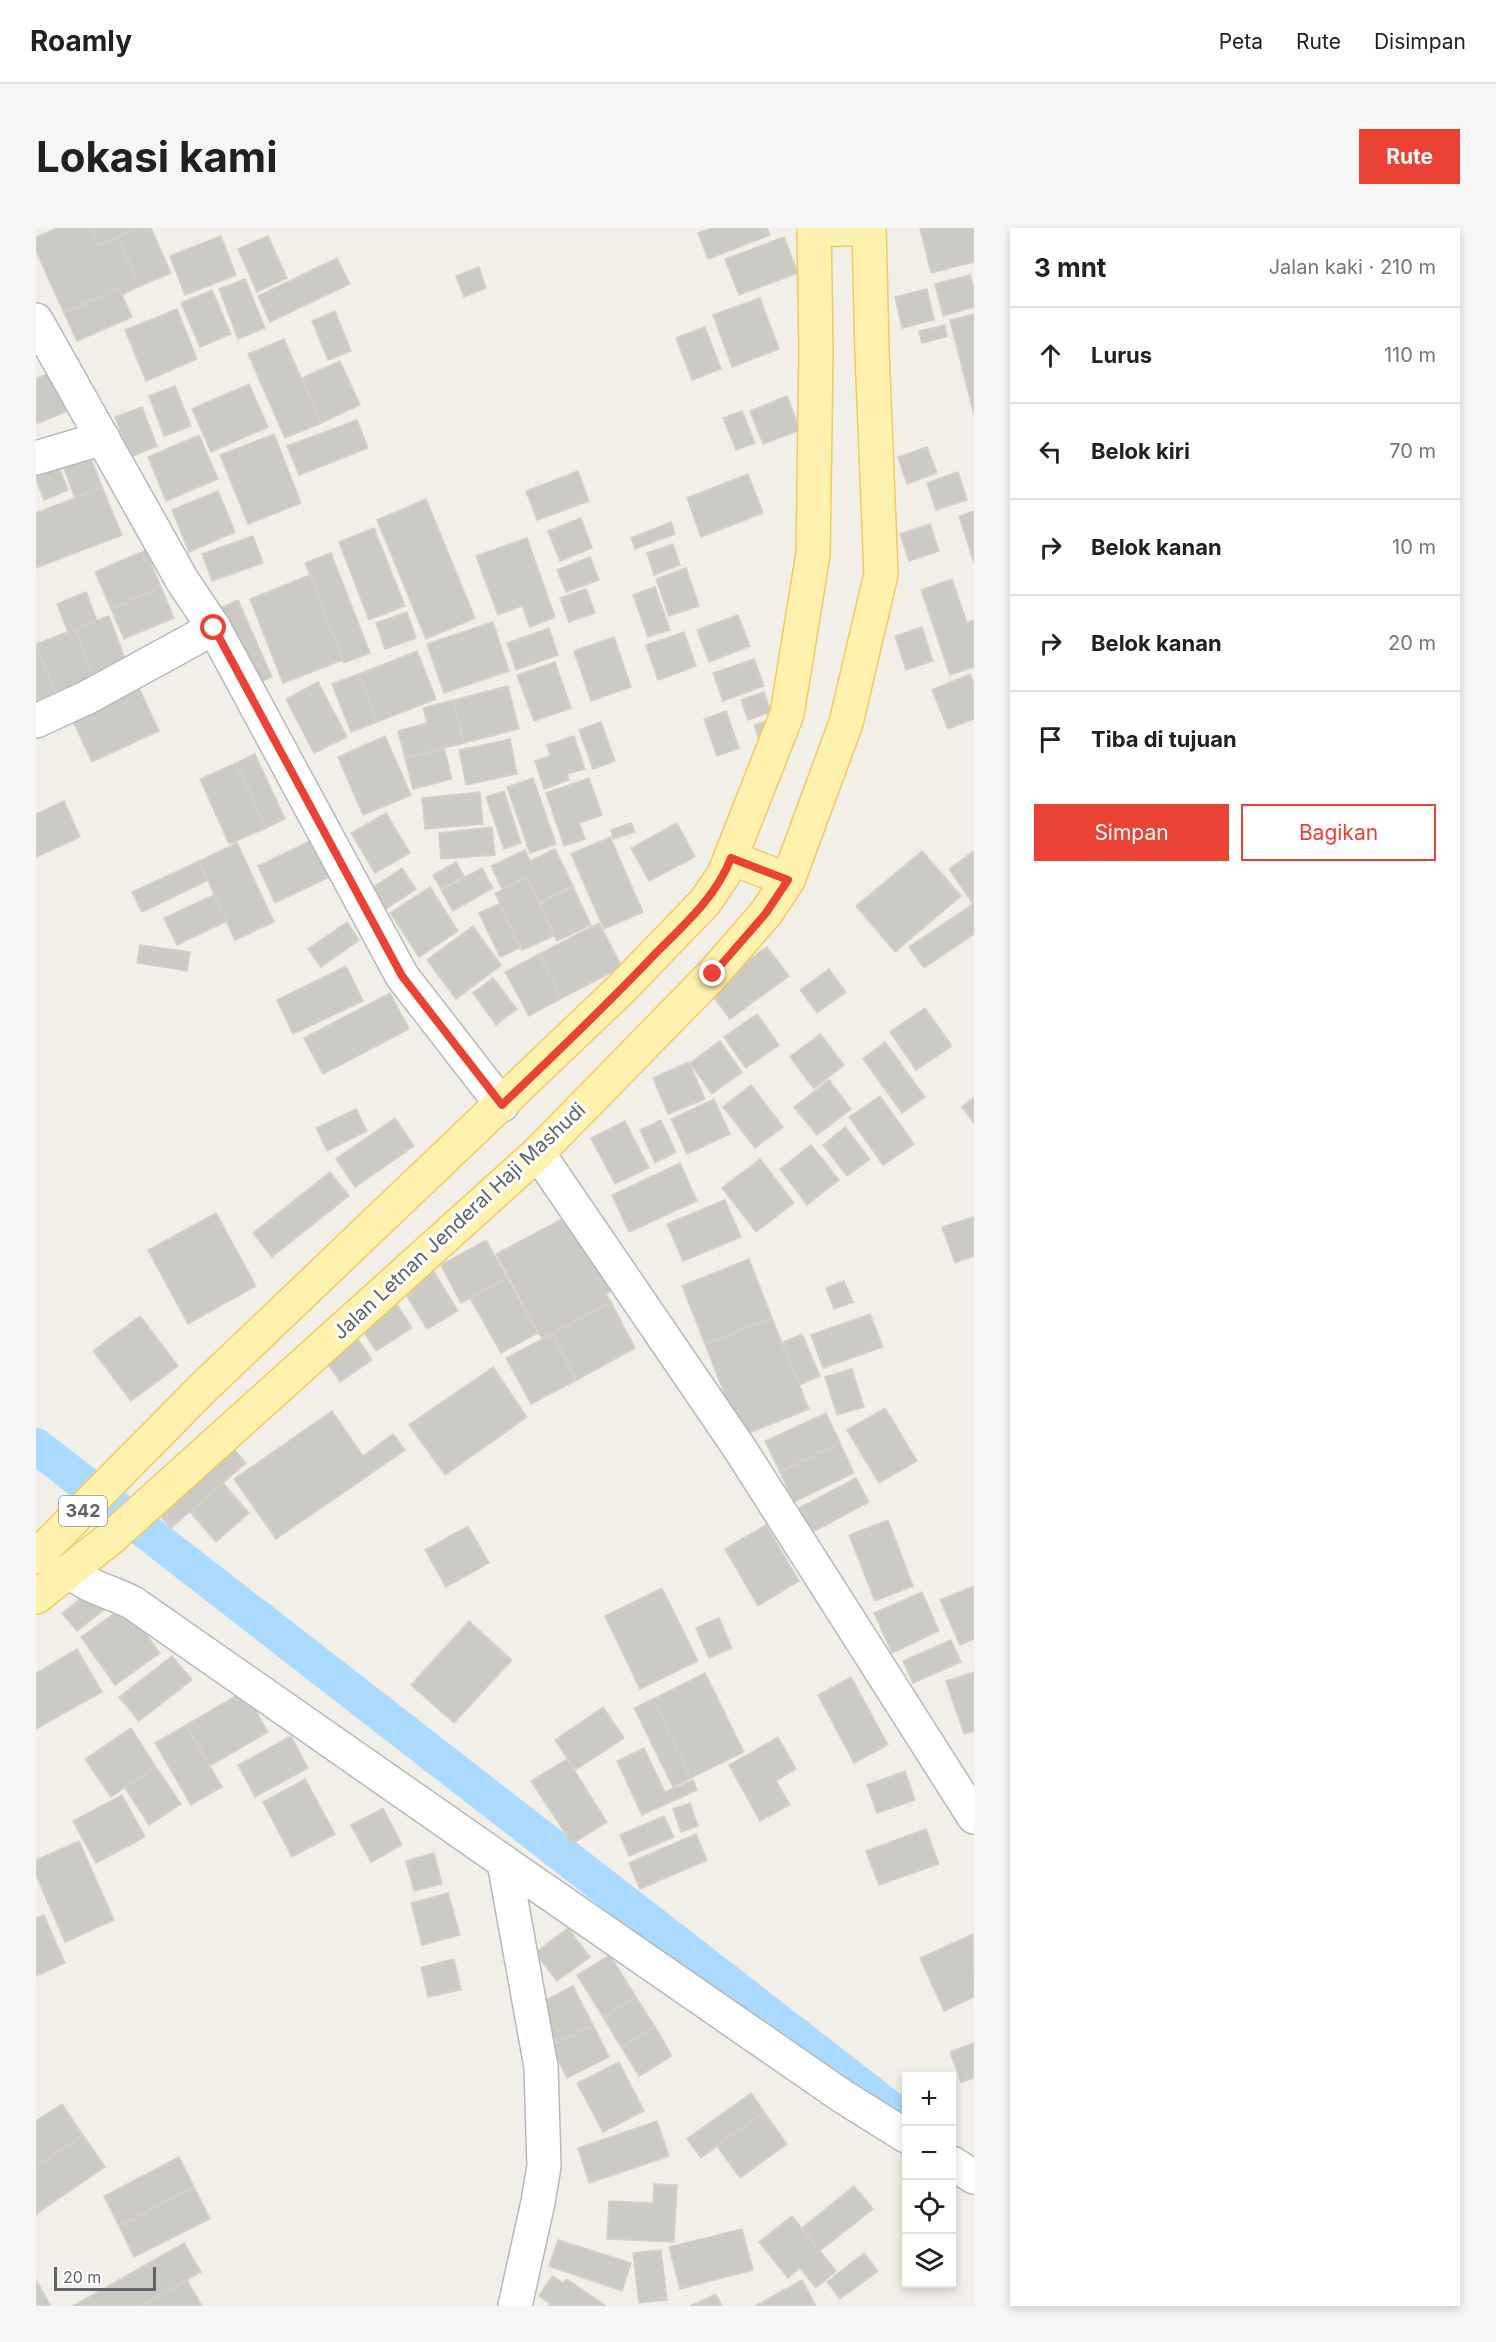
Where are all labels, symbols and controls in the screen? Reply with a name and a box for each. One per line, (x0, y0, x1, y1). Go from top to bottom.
text: Roamly (30, 24, 132, 58)
text: Peta (1219, 29, 1263, 54)
text: Rute (1296, 29, 1341, 54)
text: Disimpan (1374, 29, 1466, 54)
button: Rute (1359, 129, 1460, 184)
text: Lokasi kami (36, 131, 278, 182)
text: 3 mnt (1034, 252, 1106, 283)
text: Jalan kaki · 210 m (1269, 255, 1436, 279)
icon: ahead (1034, 339, 1067, 372)
text: Lurus (1091, 342, 1152, 368)
text: 110 m (1384, 343, 1436, 367)
icon: left (1034, 435, 1067, 468)
text: Belok kiri (1091, 438, 1190, 464)
text: 70 m (1389, 439, 1436, 463)
icon: right (1034, 531, 1067, 564)
text: Belok kanan (1091, 534, 1222, 560)
text: 10 m (1392, 535, 1436, 559)
route start (200, 614, 226, 640)
icon: right (1034, 627, 1067, 660)
text: Belok kanan (1091, 630, 1222, 656)
text: 20 m (1388, 631, 1436, 655)
icon: arrive (1034, 723, 1067, 756)
text: Tiba di tujuan (1091, 726, 1237, 752)
button: Simpan (1034, 804, 1229, 861)
button: Bagikan (1241, 804, 1436, 861)
route end (699, 960, 725, 986)
street label: Jalan Letnan Jenderal Haji Mashudi (328, 1098, 590, 1344)
road number: 342 (59, 1496, 107, 1526)
map controls (902, 2072, 956, 2288)
button: + (902, 2072, 956, 2126)
button: − (902, 2126, 956, 2180)
button: locate (902, 2180, 956, 2234)
button: layers (902, 2234, 956, 2288)
scale bar (54, 2264, 156, 2292)
text: 20 m (63, 2267, 101, 2287)

